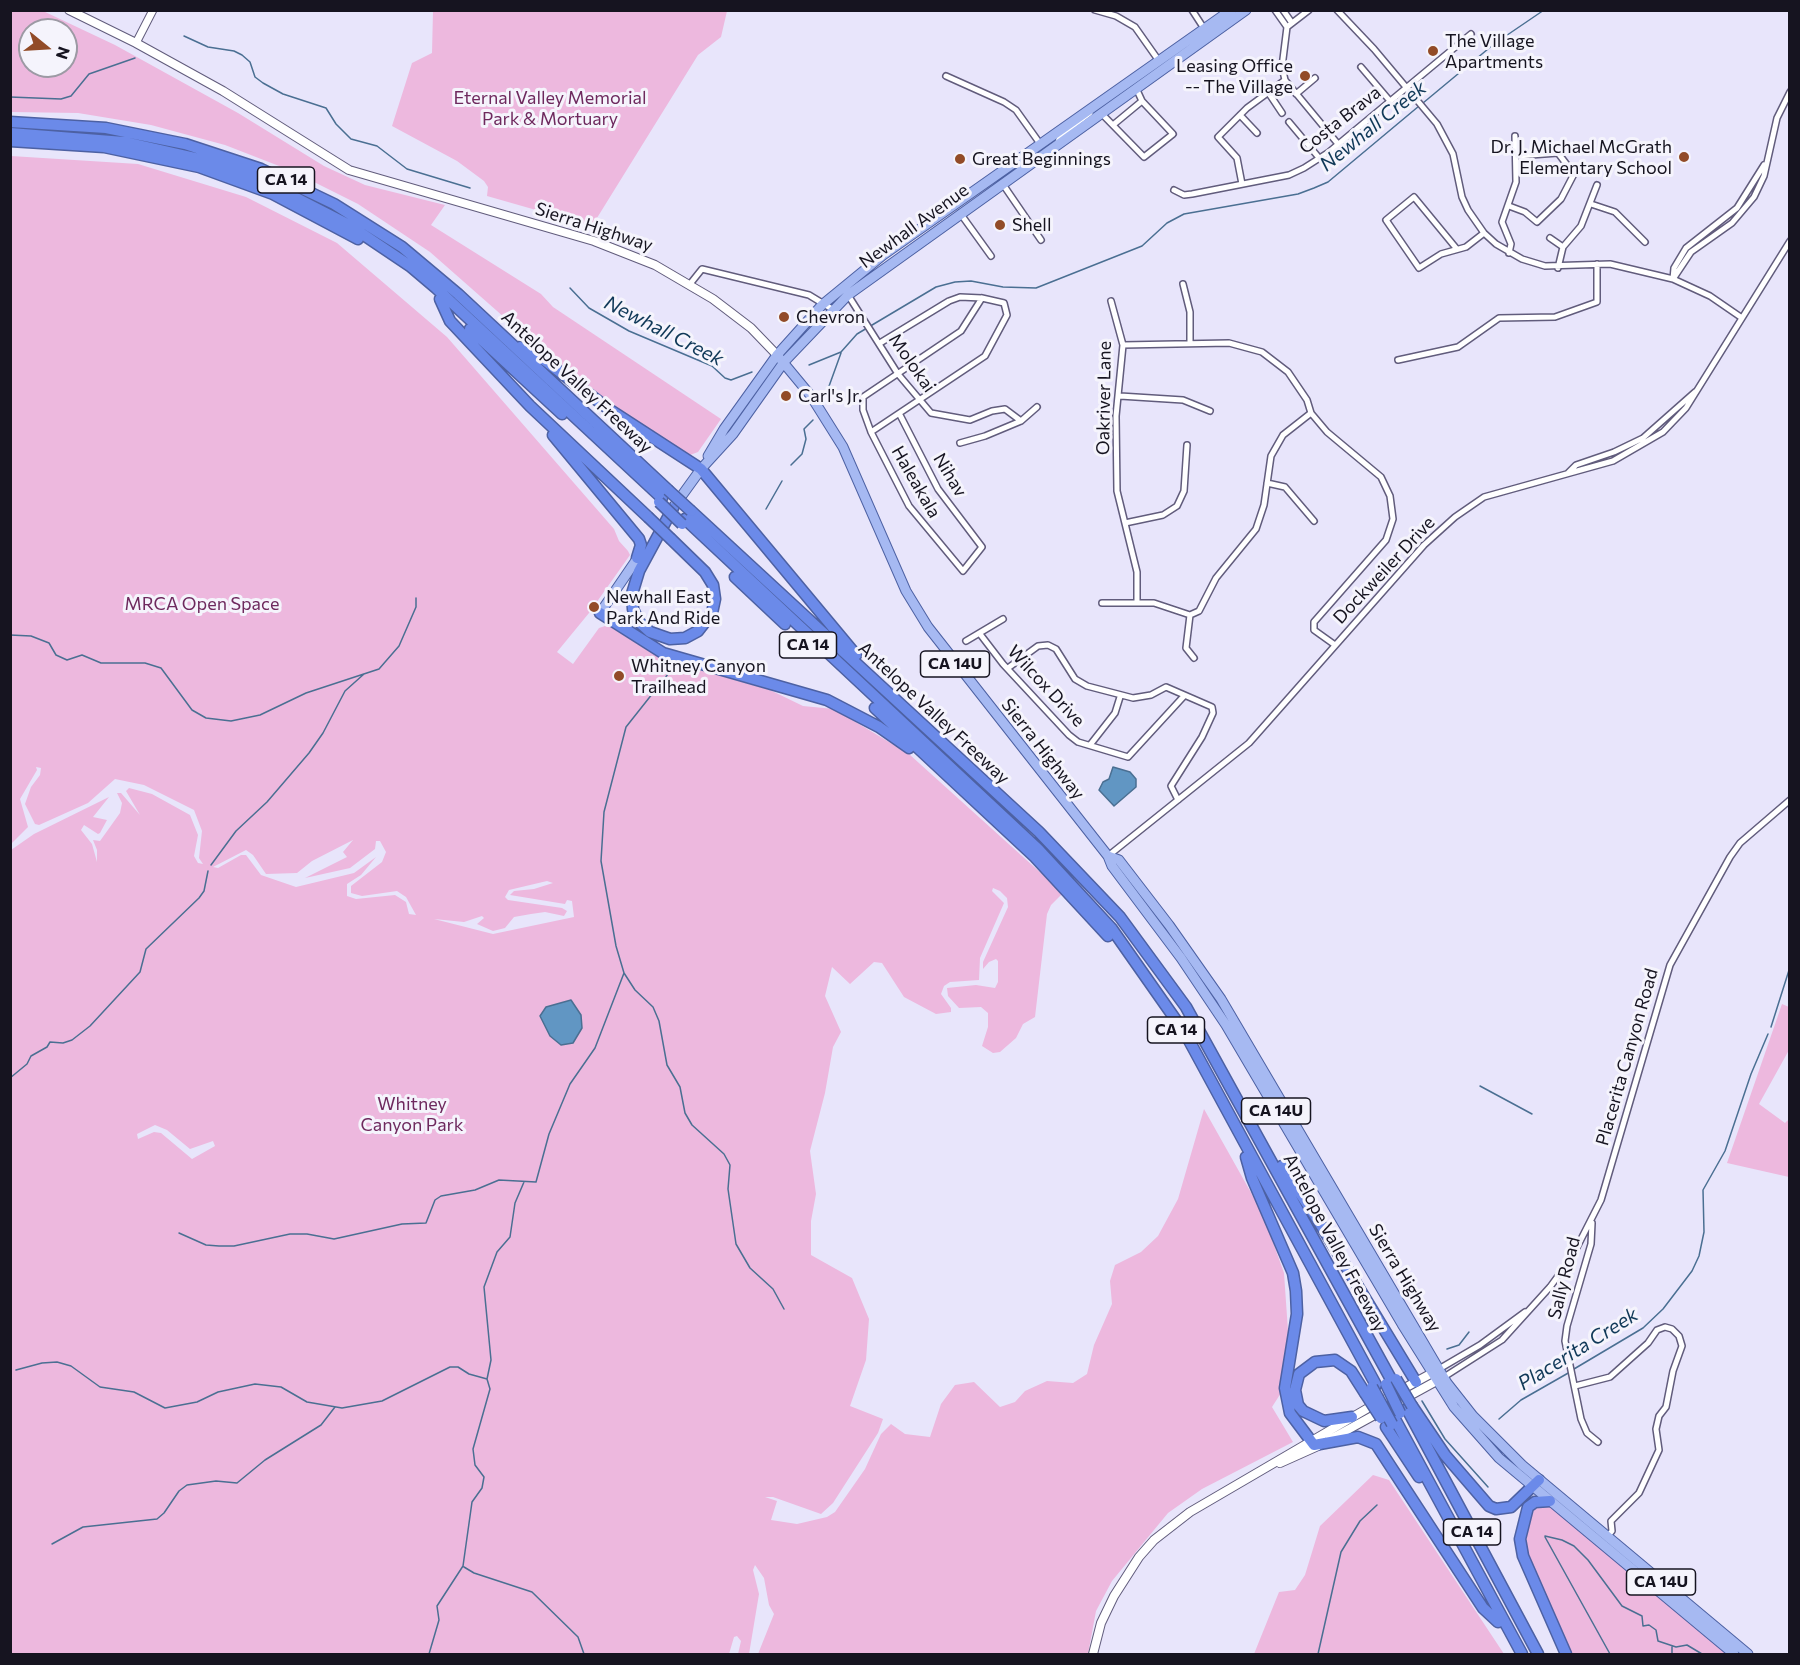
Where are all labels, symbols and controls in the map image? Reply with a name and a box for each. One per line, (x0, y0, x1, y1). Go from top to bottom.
north arrow (18, 18, 78, 78)
place label: The Village Apartments (1445, 30, 1543, 72)
text: N (53, 44, 75, 62)
marker: The Village Apartments (1426, 44, 1440, 58)
place label: Leasing Office -- The Village (1176, 55, 1293, 98)
marker: Leasing Office -- The Village (1298, 69, 1312, 83)
water label: Newhall Creek (1315, 76, 1431, 176)
street label: Costa Brava (1295, 81, 1385, 159)
park label: Eternal Valley Memorial Park & Mortuary (453, 87, 647, 130)
place label: Dr. J. Michael McGrath Elementary School (1490, 136, 1672, 178)
place label: Great Beginnings (972, 148, 1111, 170)
marker: Dr. J. Michael McGrath Elementary School (1677, 150, 1691, 164)
marker: Great Beginnings (953, 152, 967, 166)
road number: CA 14 (258, 167, 314, 193)
street label: Newhall Avenue (855, 179, 973, 273)
street label: Sierra Highway (532, 198, 656, 256)
place label: Shell (1012, 214, 1052, 236)
marker: Shell (993, 218, 1007, 232)
water label: Newhall Creek (600, 291, 728, 371)
street label: Antelope Valley Freeway (497, 306, 657, 458)
place label: Chevron (796, 306, 865, 328)
marker: Chevron (777, 310, 791, 324)
street label: Molokai (884, 329, 940, 397)
street label: Oakriver Lane (1092, 341, 1116, 455)
place label: Carl's Jr. (798, 385, 863, 407)
marker: Carl's Jr. (779, 389, 793, 403)
street label: Haleakala (887, 442, 945, 522)
street label: Nihav (929, 449, 971, 501)
street label: Dockweiler Drive (1329, 512, 1439, 628)
place label: Newhall East Park And Ride (606, 586, 720, 628)
park label: MRCA Open Space (125, 593, 279, 615)
marker: Newhall East Park And Ride (587, 600, 601, 614)
road number: CA 14 (780, 632, 836, 658)
street label: Antelope Valley Freeway (854, 637, 1014, 789)
street label: Wilcox Drive (1003, 641, 1089, 731)
road number: CA 14U (920, 651, 990, 677)
place label: Whitney Canyon Trailhead (631, 655, 766, 698)
marker: Whitney Canyon Trailhead (612, 669, 626, 683)
street label: Sierra Highway (997, 694, 1089, 804)
street label: Placerita Canyon Road (1591, 966, 1663, 1148)
road number: CA 14 (1148, 1017, 1204, 1043)
park label: Whitney Canyon Park (360, 1093, 464, 1136)
road number: CA 14U (1242, 1098, 1310, 1124)
street label: Antelope Valley Freeway (1279, 1150, 1391, 1336)
street label: Sierra Highway (1364, 1220, 1446, 1336)
street label: Sally Road (1543, 1235, 1585, 1321)
water label: Placerita Creek (1513, 1302, 1643, 1396)
road number: CA 14 (1444, 1519, 1500, 1545)
road number: CA 14U (1626, 1569, 1696, 1595)

